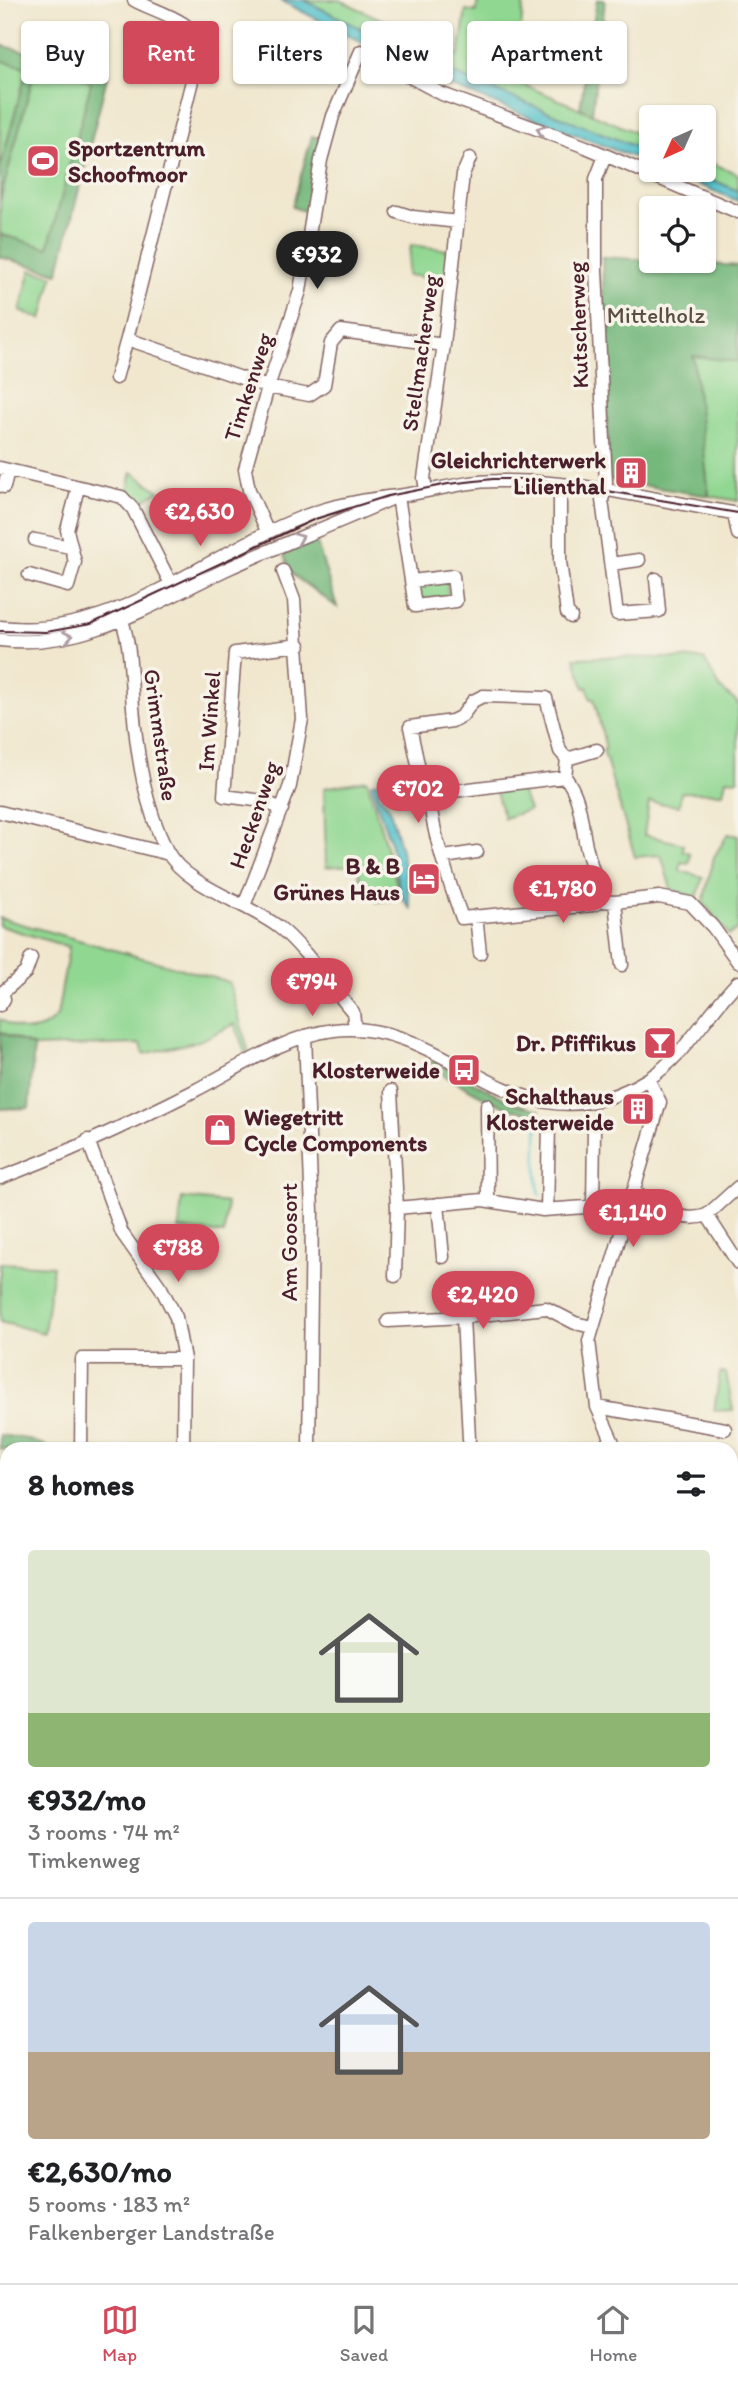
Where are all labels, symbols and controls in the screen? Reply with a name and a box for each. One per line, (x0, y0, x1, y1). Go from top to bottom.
chip: Buy (21, 21, 109, 84)
chip: Rent (123, 21, 219, 84)
chip: Filters (233, 21, 347, 84)
chip: New (361, 21, 453, 84)
chip: Apartment (467, 21, 627, 84)
north arrow (639, 105, 716, 182)
map controls (639, 105, 716, 273)
one-way arrow (536, 124, 548, 138)
place label: Sportzentrum Schoofmoor (68, 134, 206, 188)
sports icon: Sportzentrum Schoofmoor (24, 142, 62, 180)
button: locate (639, 196, 716, 273)
pin: €932 (276, 232, 358, 291)
text: €932 (292, 240, 342, 268)
street label: Kutscherweg (562, 261, 594, 389)
street label: Stellmacherweg (395, 273, 445, 433)
park label: Mittelholz (607, 301, 706, 329)
street label: Timkenweg (217, 329, 279, 445)
place label: Gleichrichterwerk Lilienthal (431, 446, 606, 500)
building icon: Gleichrichterwerk Lilienthal (612, 454, 650, 492)
pin: €2,630 (143, 489, 257, 548)
text: €2,630 (165, 497, 235, 525)
one-way arrow (292, 532, 304, 546)
one-way arrow (62, 631, 74, 646)
street label: Grimmstraße (138, 667, 184, 803)
street label: Im Winkel (192, 670, 226, 772)
street label: Heckenweg (223, 757, 286, 872)
pin: €702 (377, 766, 459, 825)
text: €702 (393, 774, 443, 802)
place label: B & B Grünes Haus (273, 852, 400, 906)
hotel icon: B & B Grünes Haus (405, 860, 443, 898)
pin: €1,780 (506, 866, 620, 925)
text: €1,780 (529, 874, 597, 902)
pin: €794 (271, 958, 353, 1018)
text: €794 (287, 967, 337, 995)
bar icon: Dr. Pfiffikus (641, 1024, 679, 1062)
place label: Dr. Pfiffikus (516, 1029, 636, 1057)
bus stop icon: Klosterweide (445, 1051, 483, 1089)
place label: Klosterweide (312, 1056, 440, 1084)
place label: Schalthaus Klosterweide (486, 1082, 614, 1136)
building icon: Schalthaus Klosterweide (619, 1090, 657, 1128)
place label: Wiegetritt Cycle Components (244, 1103, 427, 1157)
shop icon: Wiegetritt Cycle Components (201, 1111, 239, 1149)
street label: Am Goosort (275, 1183, 303, 1301)
pin: €1,140 (576, 1190, 690, 1249)
text: €1,140 (599, 1198, 667, 1226)
pin: €788 (137, 1224, 219, 1284)
text: €788 (153, 1233, 203, 1261)
pin: €2,420 (426, 1272, 540, 1331)
text: €2,420 (448, 1280, 518, 1308)
icon: filters (672, 1465, 710, 1503)
text: 8 homes (28, 1466, 135, 1503)
icon: home (306, 1595, 432, 1721)
text: €932/mo (28, 1781, 146, 1818)
text: 3 rooms · 74 m² (28, 1818, 180, 1846)
text: Timkenweg (28, 1846, 140, 1874)
icon: home (306, 1967, 432, 2093)
text: €2,630/mo (28, 2153, 172, 2190)
text: 5 rooms · 183 m² (28, 2190, 190, 2218)
text: Falkenberger Landstraße (28, 2218, 275, 2246)
tab: Map (101, 2301, 139, 2366)
tab: Saved (340, 2301, 388, 2366)
tab: Home (589, 2301, 637, 2366)

